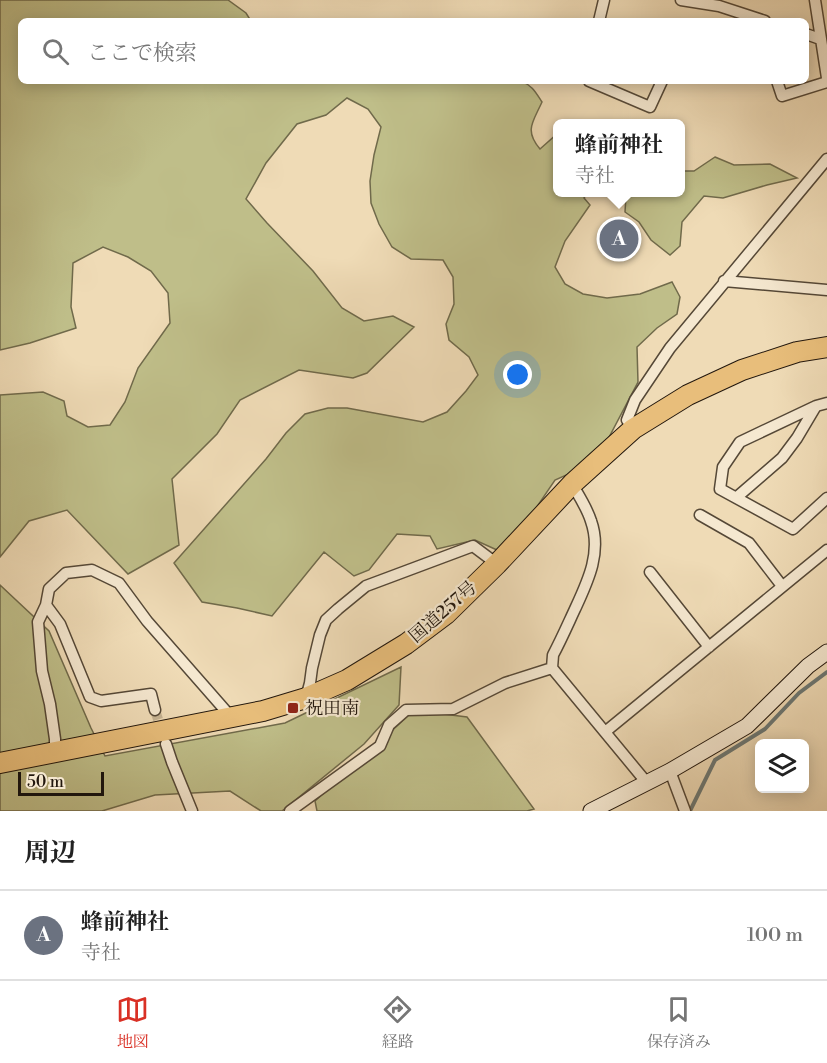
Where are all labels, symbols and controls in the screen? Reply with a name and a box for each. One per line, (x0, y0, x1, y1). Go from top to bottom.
search box (18, 18, 809, 84)
icon: search (39, 35, 72, 68)
text: ここで検索 (87, 40, 197, 67)
popup (553, 119, 685, 197)
text: 蜂前神社 (575, 132, 663, 159)
text: 寺社 (575, 164, 615, 189)
pin: A (600, 216, 638, 262)
your location (503, 360, 532, 389)
street label: 国道257号 (404, 576, 482, 648)
place label: 祝田南 (305, 697, 359, 720)
marker: 祝田南 (286, 701, 300, 715)
map controls (755, 739, 809, 793)
button: layers (755, 739, 809, 793)
scale bar (18, 769, 104, 796)
text: 50 m (27, 772, 64, 792)
text: 周辺 (24, 837, 76, 869)
text: 蜂前神社 (81, 909, 169, 936)
text: A (36, 923, 51, 948)
text: 100 m (747, 923, 803, 948)
text: 寺社 (81, 941, 121, 966)
tab: 地図 (116, 993, 149, 1052)
tab: 経路 (381, 993, 414, 1052)
tab: 保存済み (647, 993, 711, 1052)

